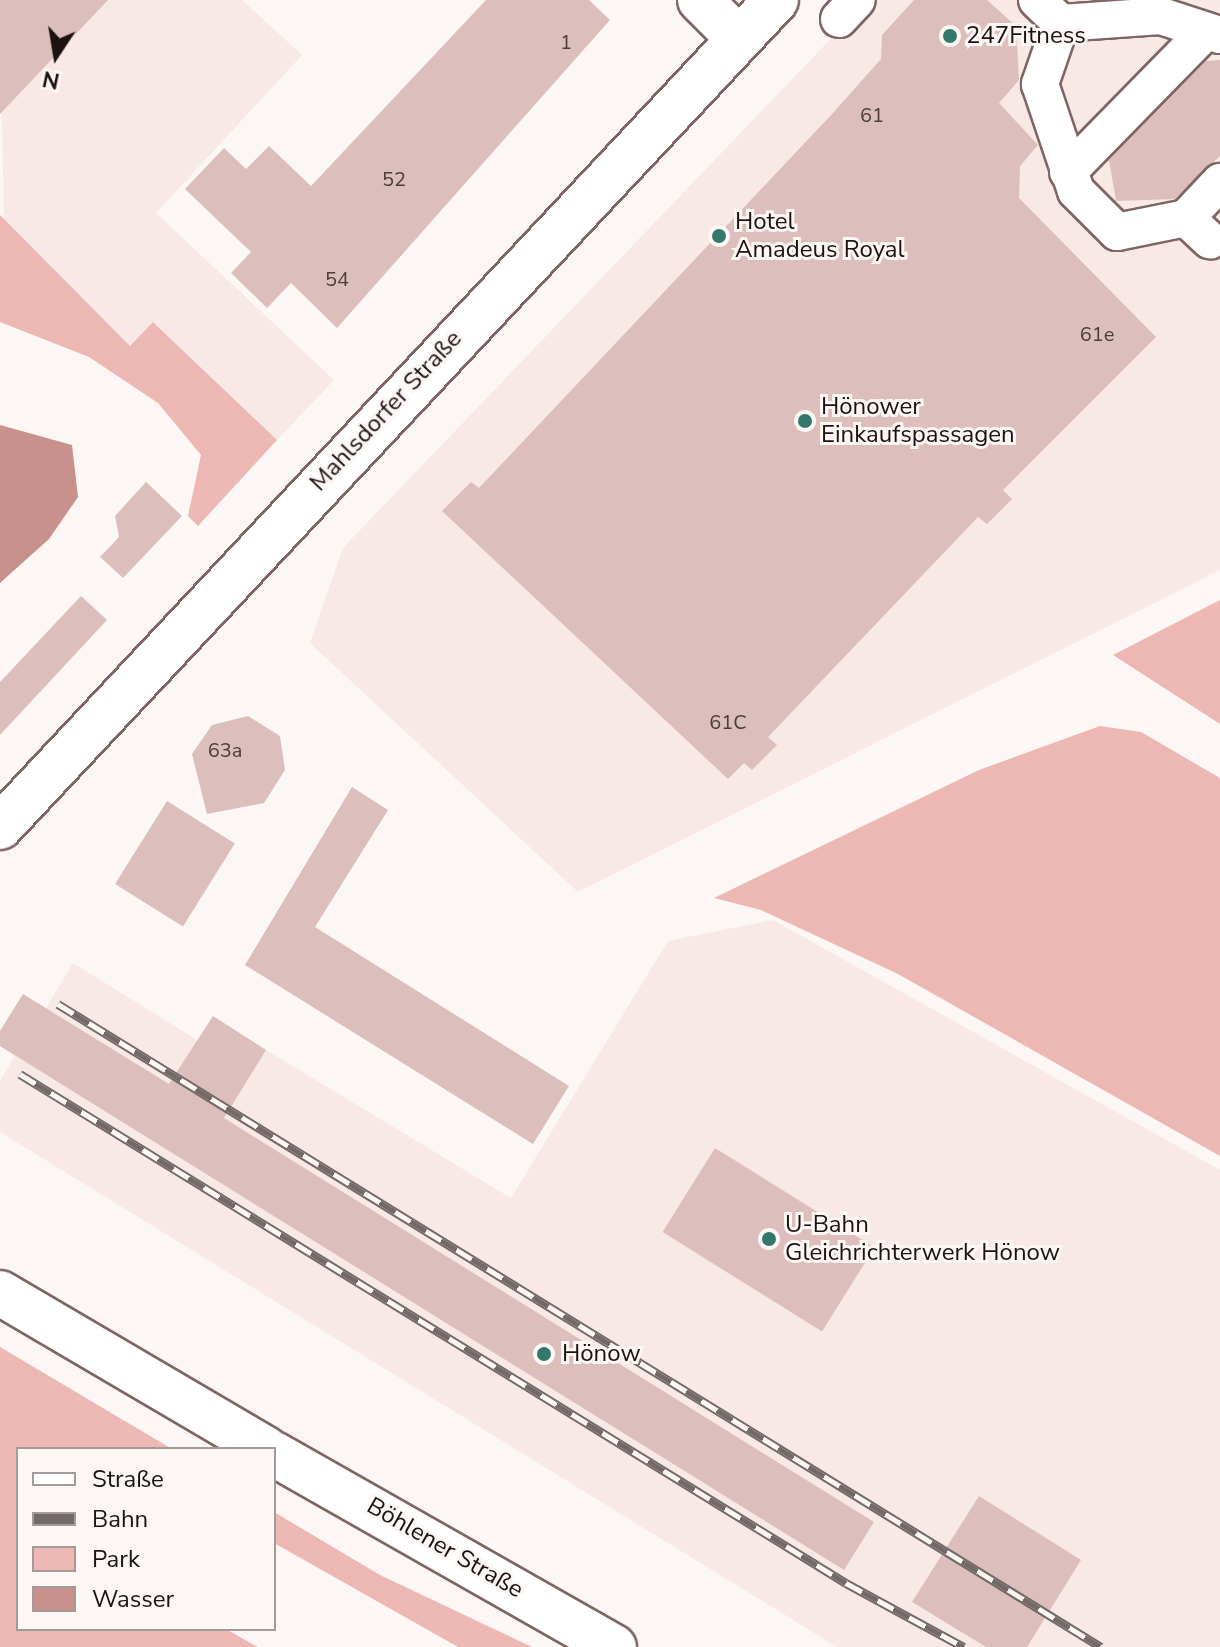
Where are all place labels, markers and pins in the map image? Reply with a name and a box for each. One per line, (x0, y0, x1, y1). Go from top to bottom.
place label: 247Fitness (966, 22, 1086, 50)
marker: 247Fitness (941, 27, 959, 45)
place label: Hotel Amadeus Royal (735, 208, 905, 264)
marker: Hotel Amadeus Royal (710, 227, 728, 245)
place label: Hönower Einkaufspassagen (821, 393, 1015, 449)
marker: Hönower Einkaufspassagen (796, 412, 814, 430)
place label: U-Bahn Gleichrichterwerk Hönow (785, 1211, 1060, 1267)
marker: U-Bahn Gleichrichterwerk Hönow (760, 1230, 778, 1248)
place label: Hönow (562, 1340, 641, 1368)
marker: Hönow (533, 1343, 555, 1365)

